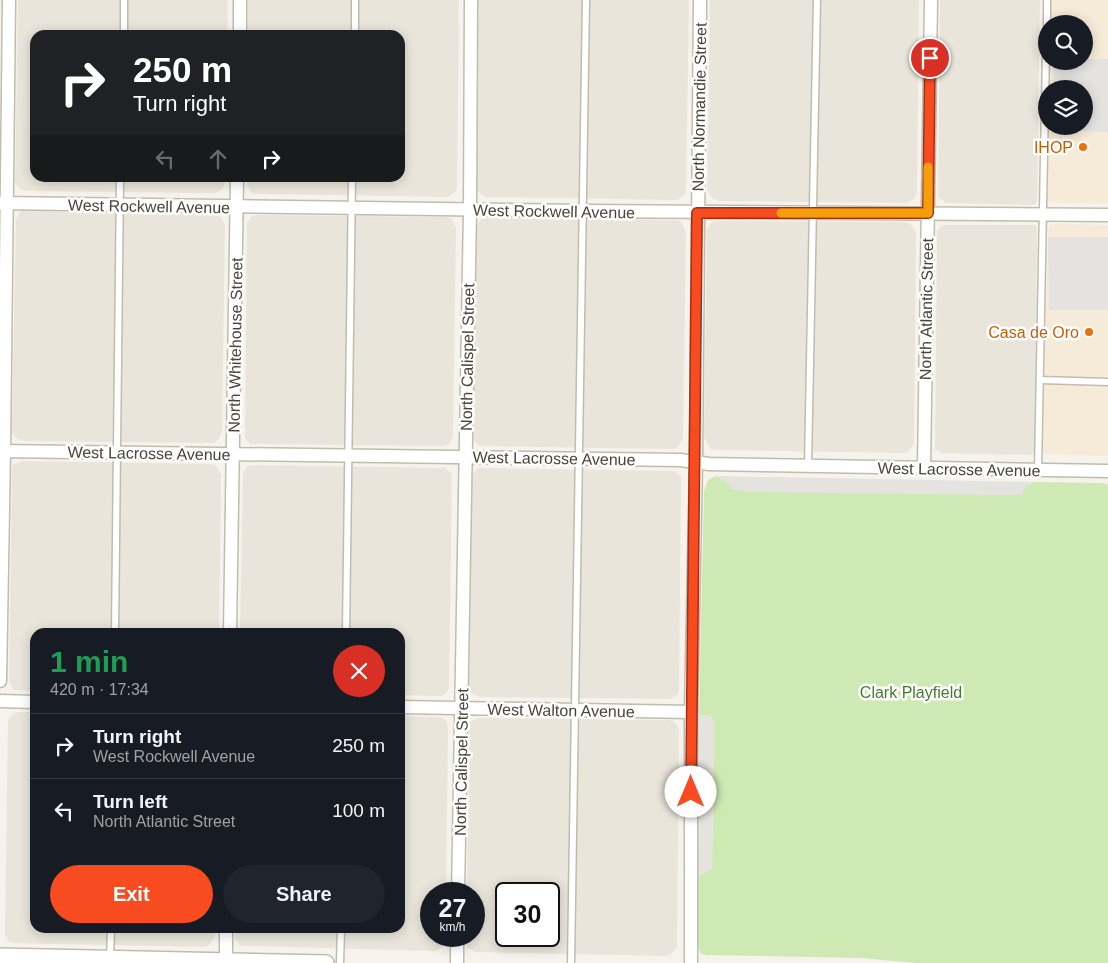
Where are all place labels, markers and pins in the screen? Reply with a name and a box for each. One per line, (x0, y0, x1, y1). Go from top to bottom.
pin (909, 37, 951, 79)
place label: IHOP (1034, 139, 1073, 156)
marker: IHOP (1077, 141, 1089, 153)
place label: Casa de Oro (988, 324, 1079, 341)
marker: Casa de Oro (1083, 326, 1095, 338)

